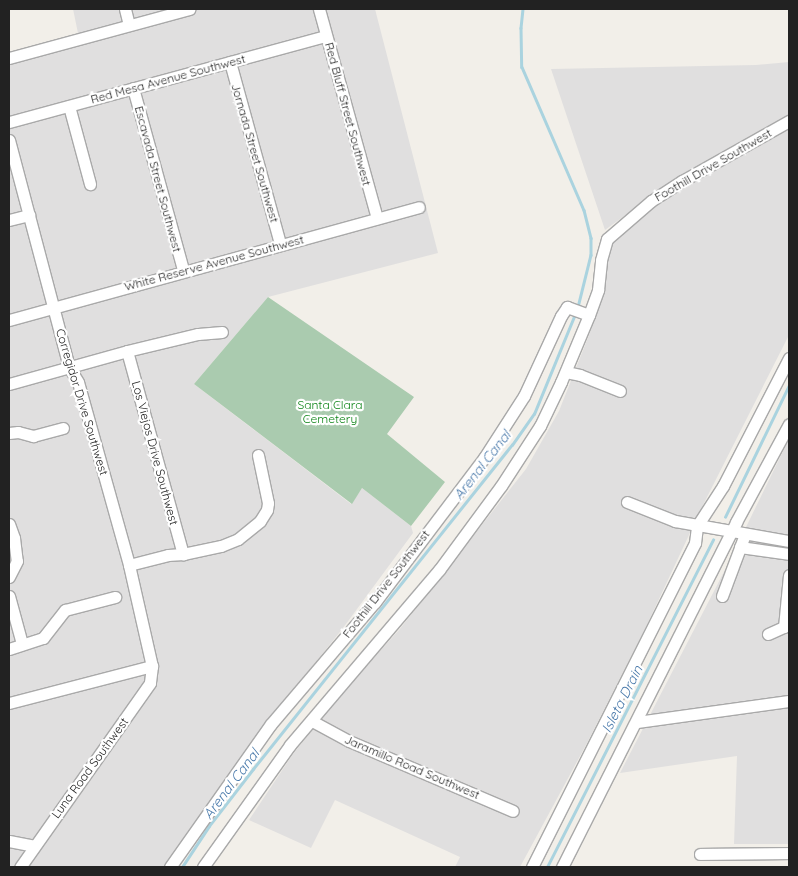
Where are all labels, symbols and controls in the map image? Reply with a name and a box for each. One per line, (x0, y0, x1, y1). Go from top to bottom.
street label: Red Bluff Street Southwest (322, 41, 374, 187)
street label: Red Mesa Avenue Southwest (89, 51, 247, 107)
street label: Jornada Street Southwest (228, 82, 282, 224)
street label: Escavada Street Southwest (132, 104, 184, 254)
street label: Foothill Drive Southwest (652, 126, 774, 204)
street label: White Reserve Avenue Southwest (123, 232, 305, 294)
street label: Corregidor Drive Southwest (53, 327, 111, 477)
street label: Los Viejos Drive Southwest (129, 379, 181, 527)
park label: Santa Clara Cemetery (297, 398, 363, 426)
water label: Arenal Canal (450, 427, 514, 503)
street label: Foothill Drive Southwest (339, 527, 433, 641)
water label: Isleta Drain (598, 663, 646, 735)
street label: Luna Road Southwest (49, 715, 131, 821)
street label: Jaramillo Road Southwest (342, 732, 482, 802)
water label: Arenal Canal (199, 746, 263, 822)

